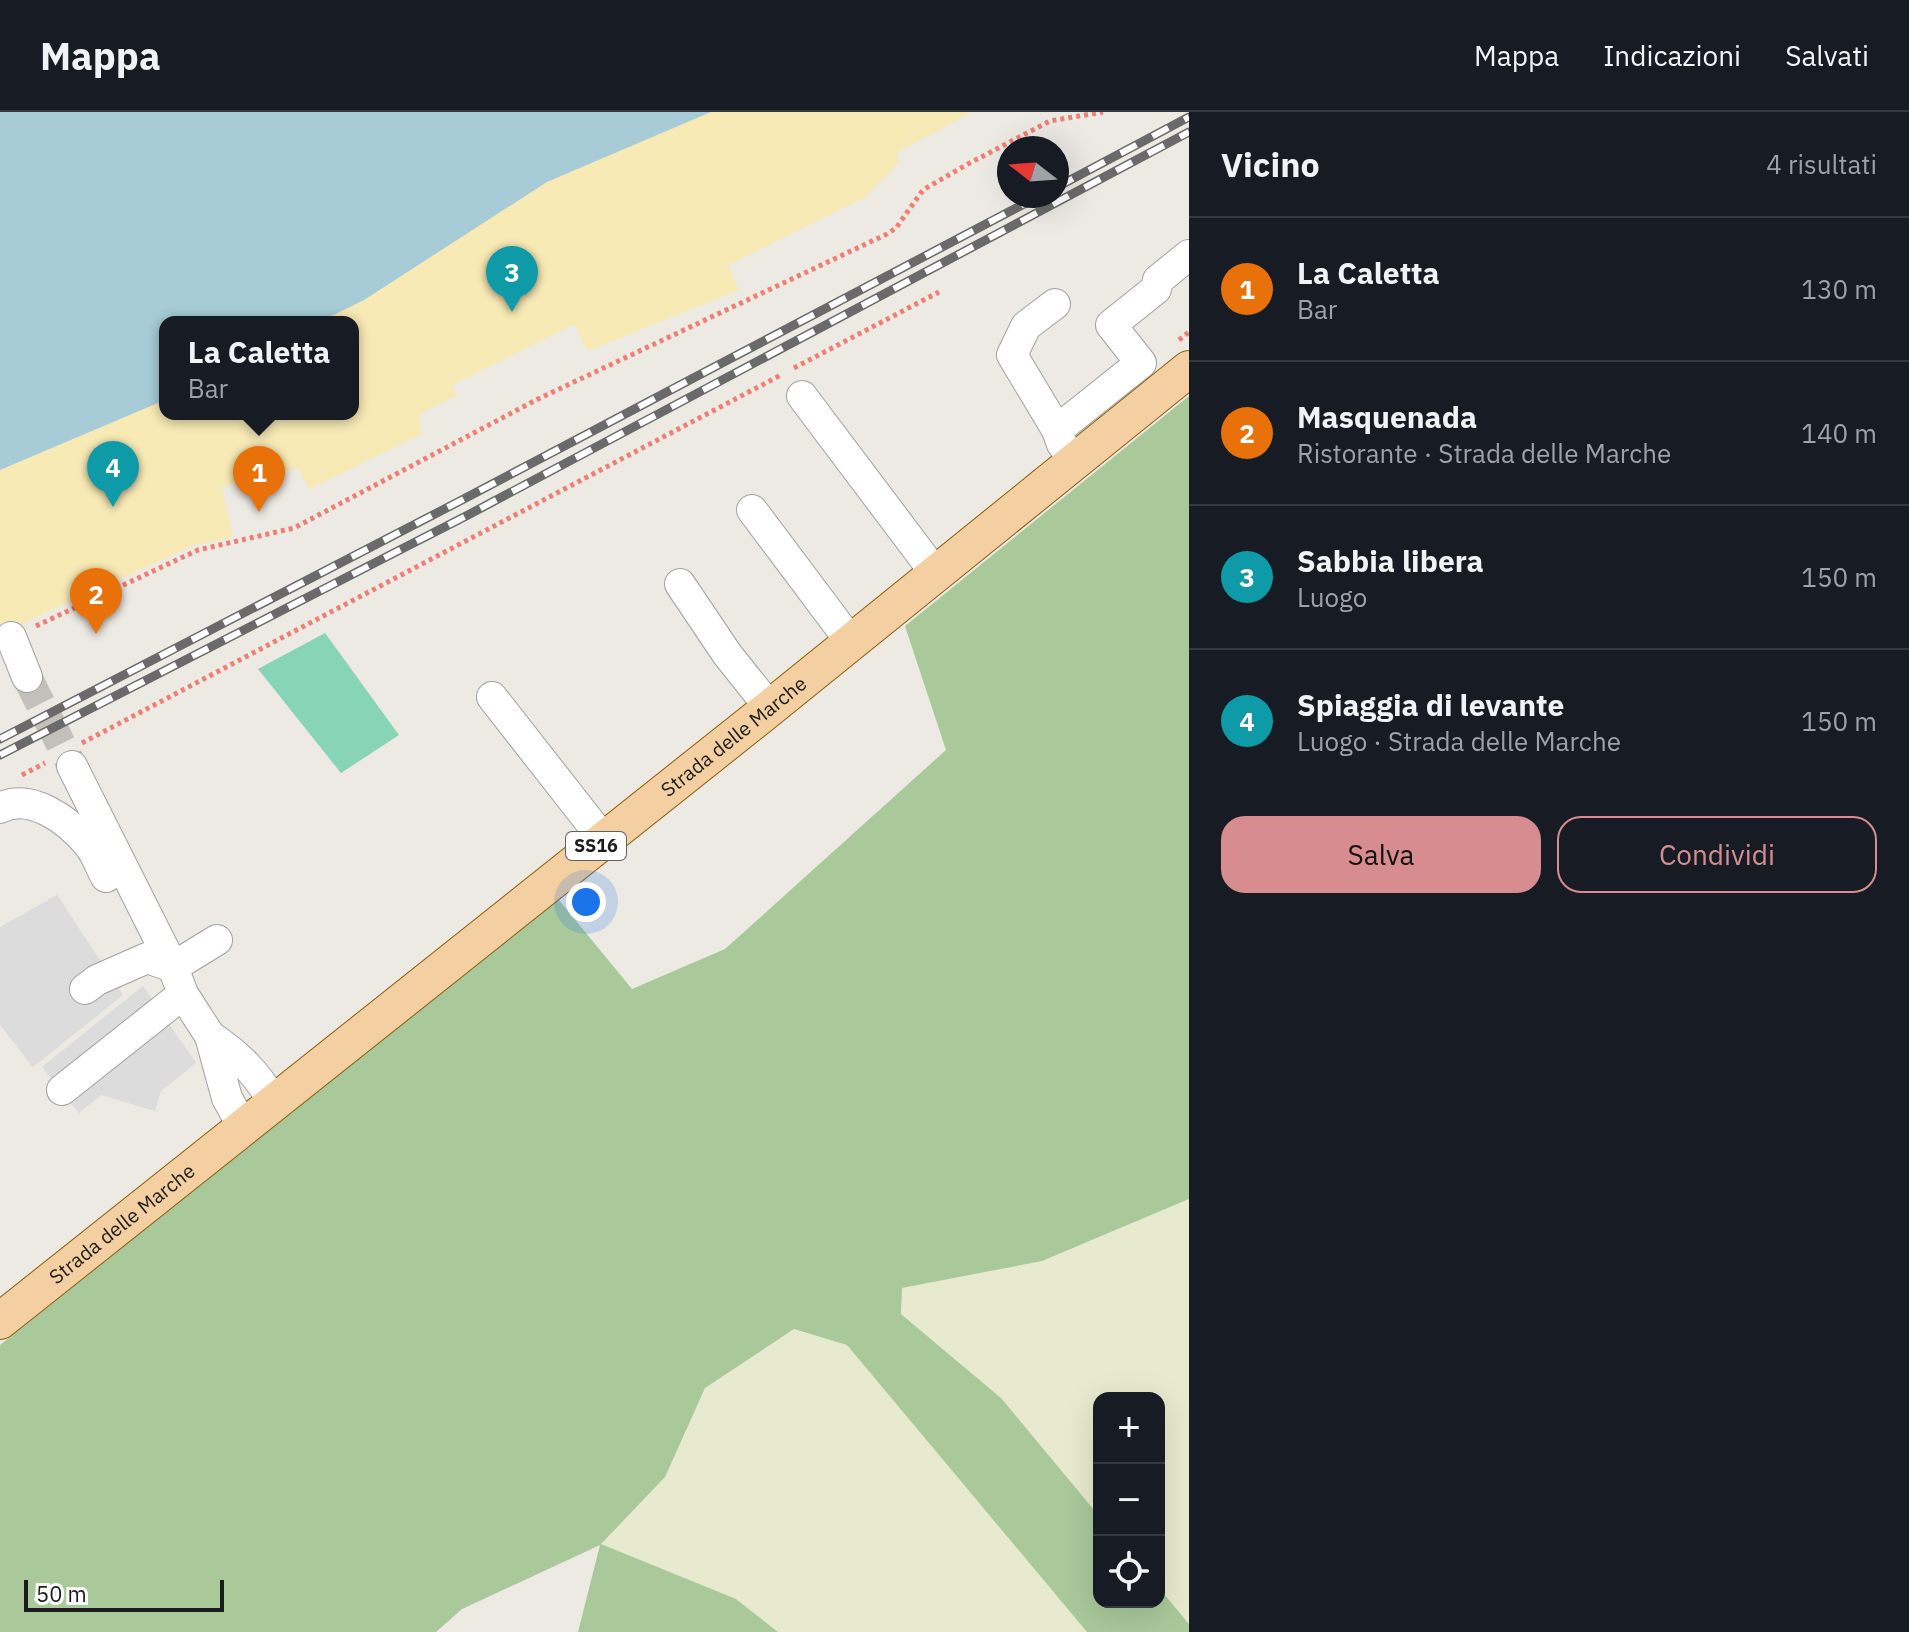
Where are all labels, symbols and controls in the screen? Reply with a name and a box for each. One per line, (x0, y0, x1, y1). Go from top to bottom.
text: Mappa (40, 31, 161, 80)
text: Mappa (1474, 37, 1559, 74)
text: Indicazioni (1603, 37, 1741, 74)
text: Salvati (1785, 37, 1869, 74)
north arrow (997, 136, 1069, 208)
text: Vicino (1221, 142, 1320, 186)
text: 4 risultati (1766, 147, 1877, 181)
pin: 3 (486, 246, 538, 312)
text: La Caletta (1297, 253, 1440, 292)
text: 1 (1239, 272, 1255, 306)
text: 130 m (1801, 272, 1877, 306)
text: Bar (1297, 292, 1337, 326)
popup (159, 316, 359, 420)
text: La Caletta (188, 332, 330, 371)
text: Bar (188, 371, 228, 405)
text: Masquenada (1297, 397, 1477, 436)
text: 2 (1239, 416, 1255, 450)
text: 140 m (1801, 416, 1877, 450)
text: Ristorante · Strada delle Marche (1297, 436, 1671, 470)
pin: 4 (87, 441, 139, 507)
pin: 1 (233, 446, 285, 512)
text: Sabbia libera (1297, 541, 1484, 580)
text: 3 (1239, 560, 1255, 594)
text: 150 m (1801, 560, 1877, 594)
pin: 2 (70, 568, 122, 634)
text: Luogo (1297, 580, 1367, 614)
street label: Strada delle Marche (655, 670, 812, 803)
text: Spiaggia di levante (1297, 685, 1564, 724)
text: 4 (1239, 704, 1255, 738)
text: 150 m (1801, 704, 1877, 738)
text: Luogo · Strada delle Marche (1297, 724, 1621, 758)
button: Salva (1221, 816, 1541, 893)
button: Condividi (1557, 816, 1877, 893)
road number: SS16 (566, 832, 626, 860)
your location (566, 882, 606, 922)
street label: Strada delle Marche (43, 1157, 200, 1290)
map controls (1093, 1392, 1165, 1608)
button: + (1093, 1392, 1165, 1464)
button: − (1093, 1464, 1165, 1536)
button: locate (1093, 1536, 1165, 1608)
scale bar (24, 1576, 224, 1612)
text: 50 m (36, 1579, 87, 1608)

